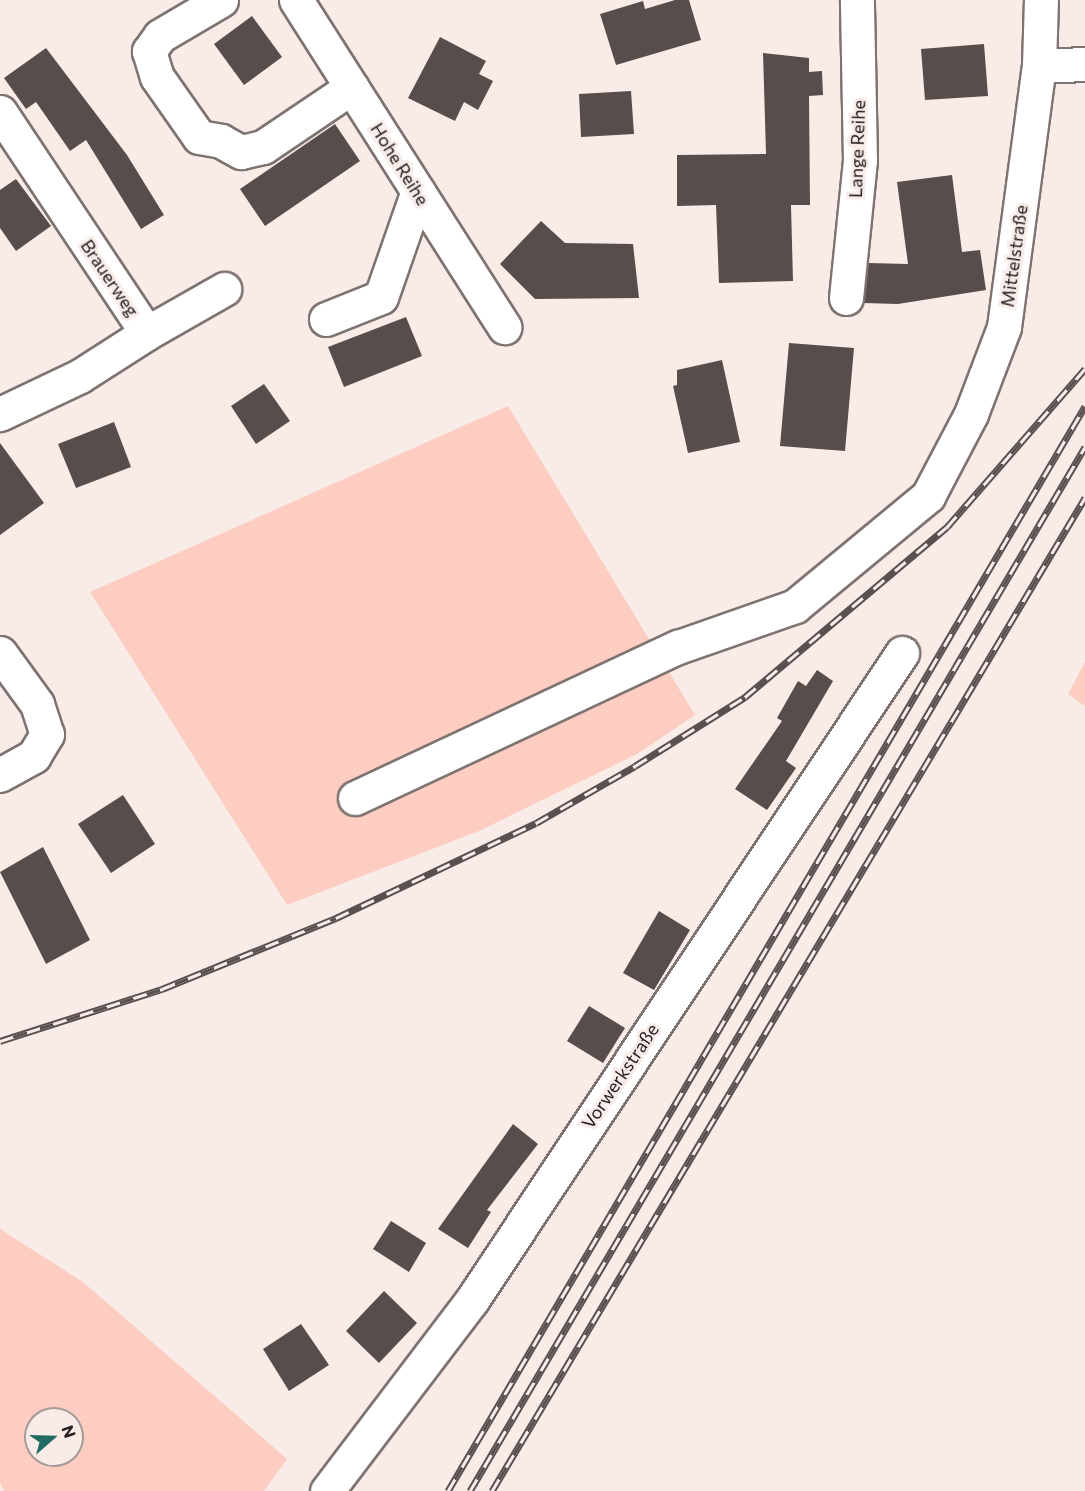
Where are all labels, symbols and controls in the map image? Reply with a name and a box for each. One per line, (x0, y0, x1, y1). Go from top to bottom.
street label: Lange Reihe (844, 100, 870, 198)
street label: Hohe Reihe (366, 119, 434, 209)
street label: Mittelstraße (996, 204, 1032, 308)
street label: Brauerweg (76, 235, 144, 321)
street label: Vorwerkstraße (577, 1019, 663, 1133)
north arrow (24, 1407, 84, 1467)
text: N (59, 1422, 80, 1440)

